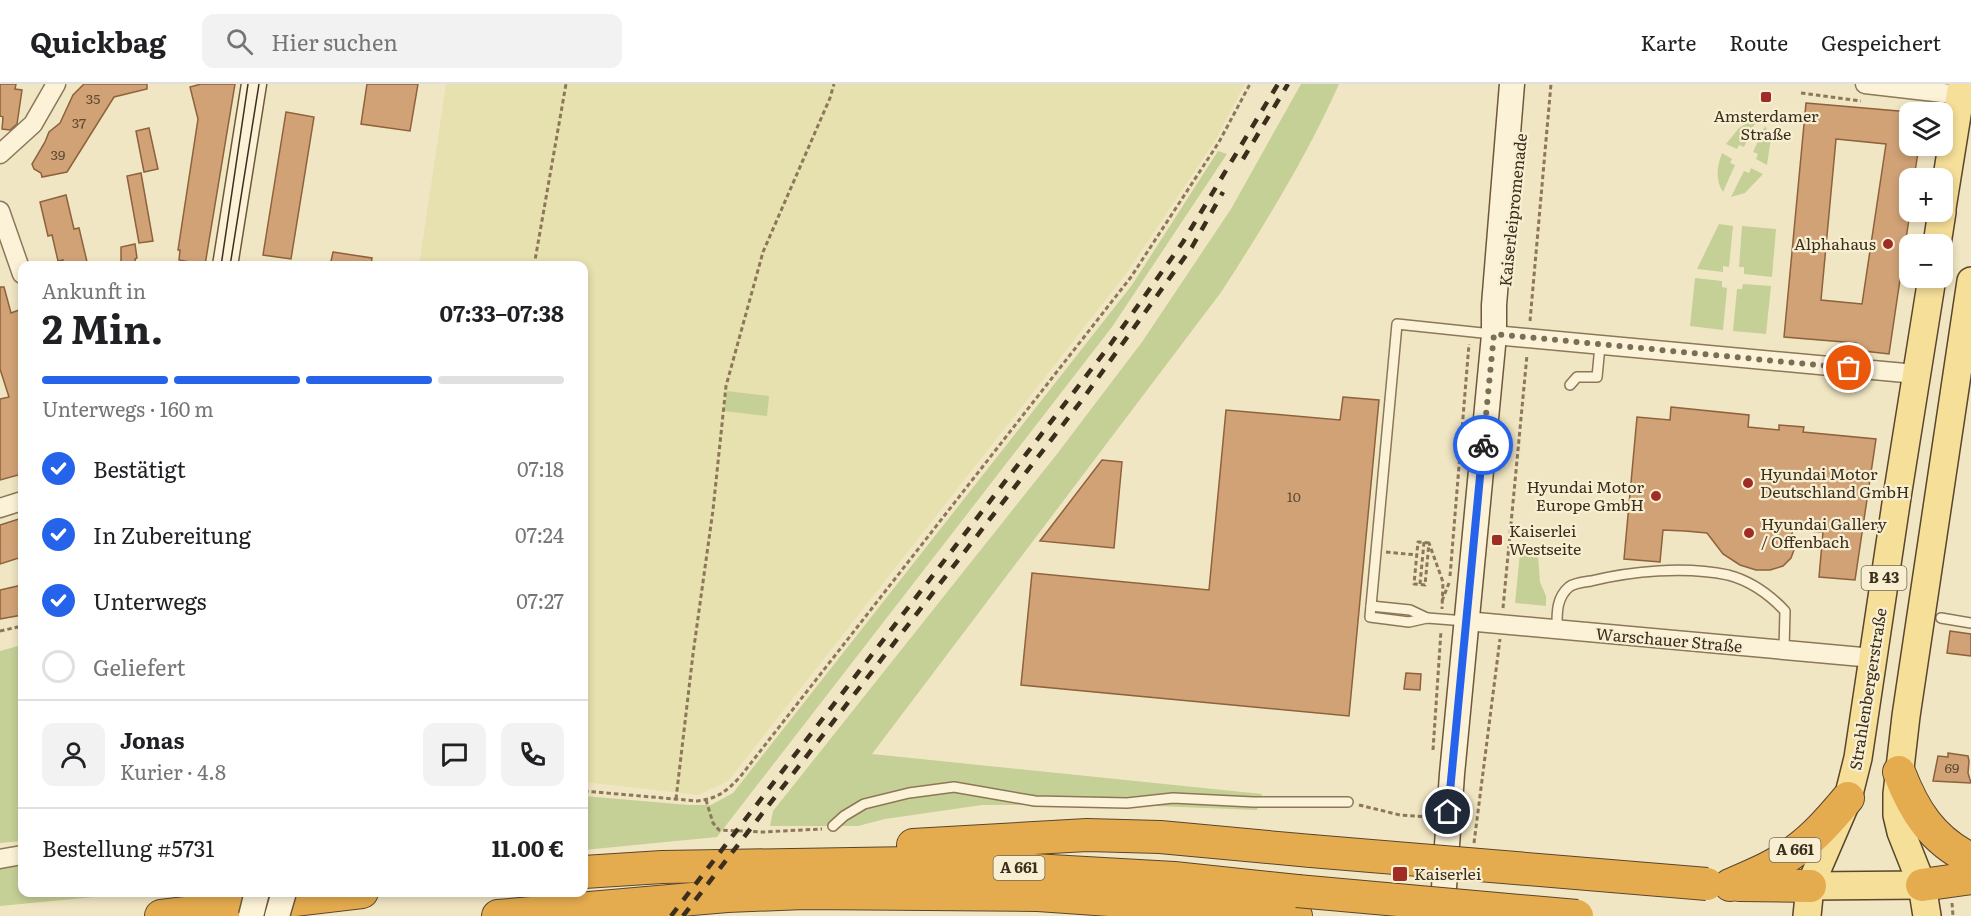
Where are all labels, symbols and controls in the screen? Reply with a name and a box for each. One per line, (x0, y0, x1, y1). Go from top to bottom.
search box (202, 14, 622, 68)
text: Quickbag (30, 20, 166, 62)
icon: search (223, 25, 256, 58)
text: Hier suchen (271, 25, 398, 58)
text: Karte (1640, 26, 1696, 57)
text: Route (1729, 26, 1788, 57)
text: Gespeichert (1821, 26, 1941, 57)
house number: 35 (86, 88, 100, 108)
marker: Amsterdamer Straße (1759, 90, 1773, 104)
map controls (1899, 102, 1953, 288)
button: layers (1899, 102, 1953, 156)
place label: Amsterdamer Straße (1713, 103, 1819, 145)
house number: 37 (72, 112, 86, 132)
street label: Kaiserleipromenade (1492, 132, 1532, 288)
house number: 39 (51, 144, 65, 164)
button: + (1899, 168, 1953, 222)
place label: Alphahaus (1794, 231, 1876, 255)
button: − (1899, 234, 1953, 288)
marker: Alphahaus (1881, 237, 1895, 251)
text: Ankunft in (42, 275, 146, 305)
text: 07:33–07:38 (440, 296, 564, 329)
text: 2 Min. (42, 298, 163, 356)
pin (1823, 342, 1874, 393)
icon: bag (1832, 351, 1865, 384)
text: Unterwegs · 160 m (42, 393, 214, 423)
courier (1453, 415, 1513, 475)
icon: bike (1467, 429, 1500, 462)
icon: check (42, 452, 75, 485)
text: Bestätigt (93, 452, 186, 485)
text: 07:18 (517, 453, 564, 483)
place label: Hyundai Motor Deutschland GmbH (1760, 461, 1909, 503)
place label: Hyundai Motor Europe GmbH (1526, 474, 1644, 516)
marker: Hyundai Motor Deutschland GmbH (1741, 476, 1755, 490)
house number: 10 (1287, 486, 1301, 506)
marker: Hyundai Motor Europe GmbH (1649, 489, 1663, 503)
place label: Hyundai Gallery / Offenbach (1761, 511, 1887, 553)
icon: check (42, 518, 75, 551)
text: In Zubereitung (93, 518, 251, 551)
place label: Kaiserlei Westseite (1509, 518, 1581, 560)
text: 07:24 (515, 519, 564, 549)
marker: Hyundai Gallery / Offenbach (1742, 526, 1756, 540)
marker: Kaiserlei Westseite (1490, 533, 1504, 547)
road number: B 43 (1862, 566, 1906, 590)
icon: check (42, 584, 75, 617)
text: Unterwegs (93, 584, 206, 617)
text: 07:27 (516, 585, 564, 615)
street label: Strahlenbergerstraße (1842, 606, 1892, 772)
street label: Warschauer Straße (1595, 621, 1743, 657)
text: Geliefert (93, 650, 186, 683)
button: person (42, 723, 105, 786)
text: Jonas (120, 723, 184, 756)
button: chat (423, 723, 486, 786)
button: phone (501, 723, 564, 786)
text: Kurier · 4.8 (120, 756, 226, 786)
house number: 69 (1945, 757, 1959, 777)
pin (1422, 786, 1473, 837)
icon: home (1431, 795, 1464, 828)
text: Bestellung #5731 (42, 831, 215, 864)
text: 11.00 € (492, 831, 564, 864)
road number: A 661 (1770, 838, 1820, 862)
road number: A 661 (994, 856, 1044, 880)
place label: Kaiserlei (1414, 861, 1481, 885)
marker: Kaiserlei (1391, 865, 1409, 883)

